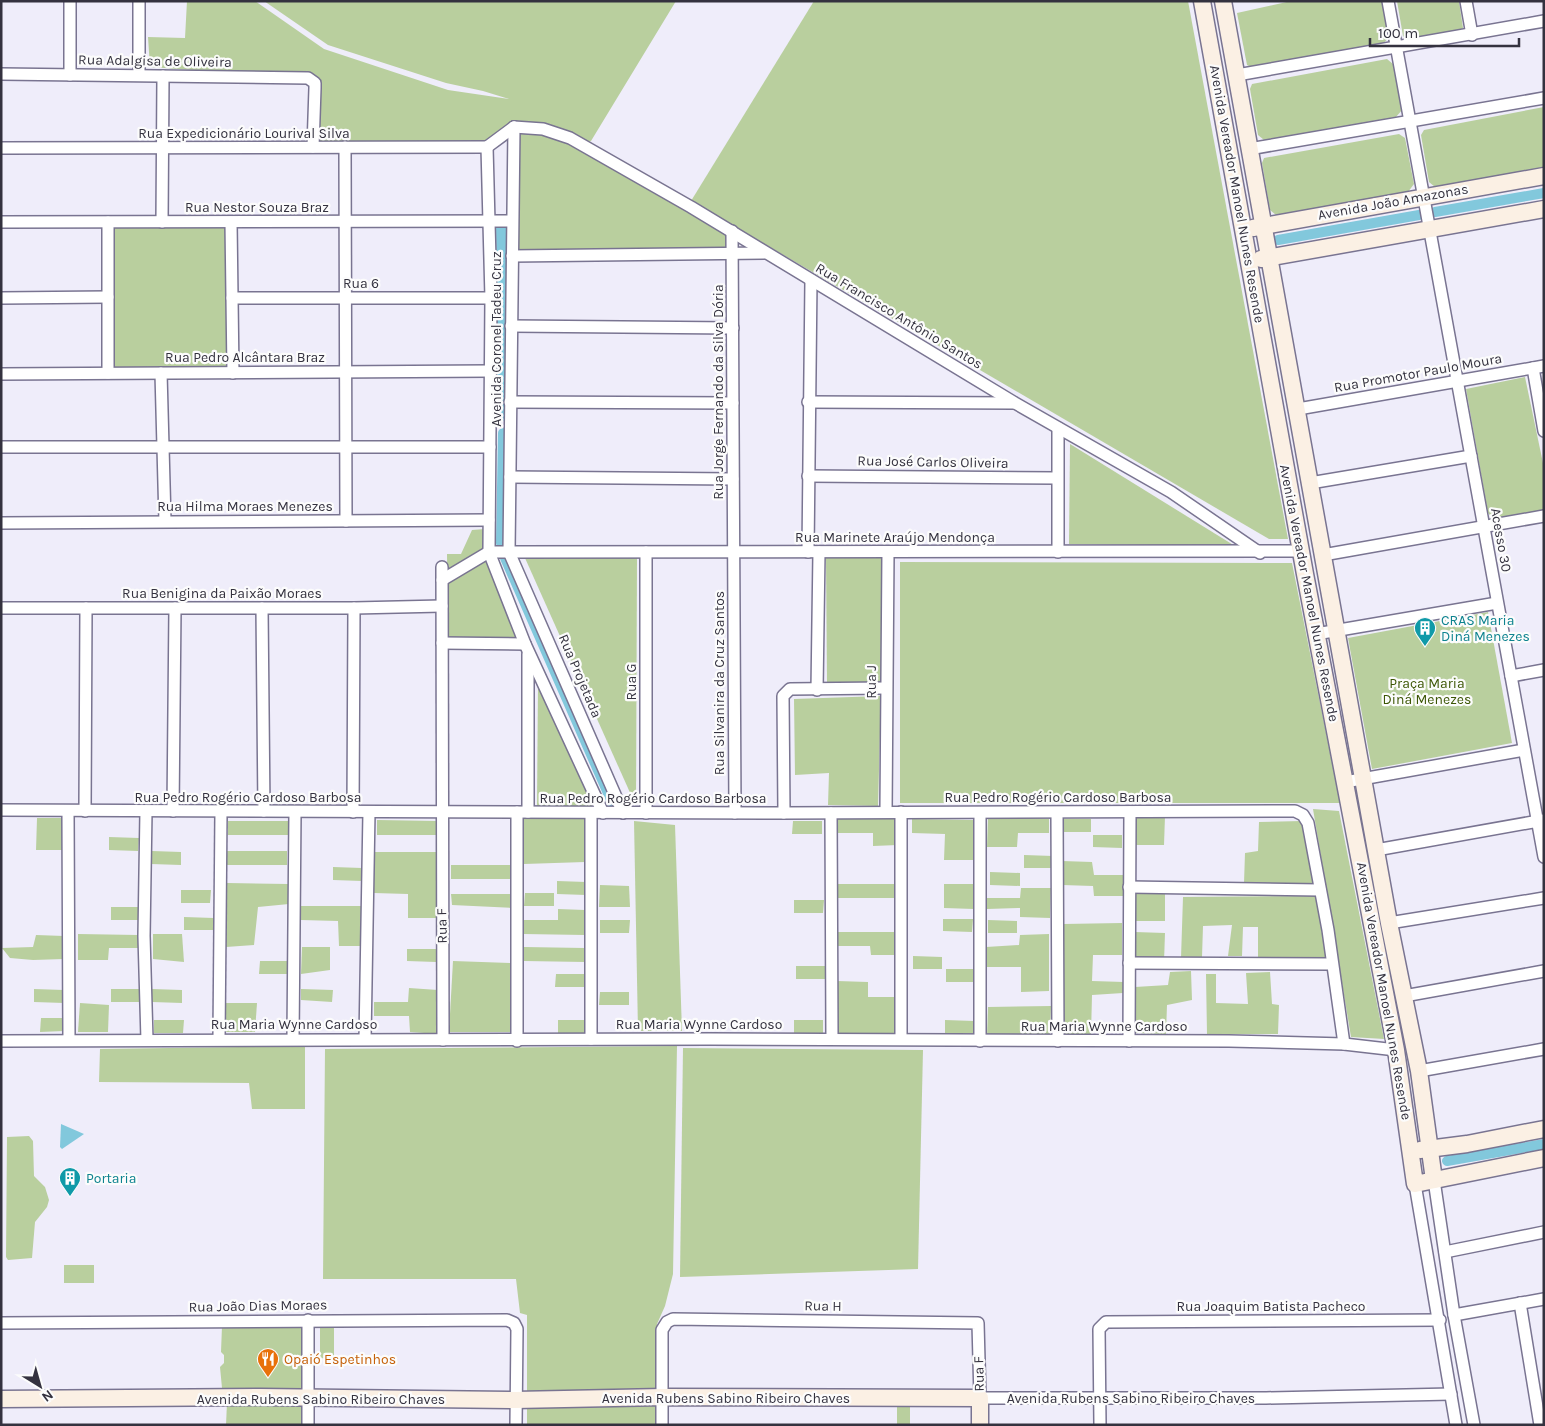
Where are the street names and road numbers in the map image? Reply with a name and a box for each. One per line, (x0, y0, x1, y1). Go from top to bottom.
street label: Rua Adalgisa de Oliveira (78, 51, 232, 71)
street label: Avenida Vereador Manoel Nunes Resende (1206, 64, 1268, 324)
street label: Rua Expedicionário Lourival Silva (138, 125, 350, 142)
street label: Avenida João Amazonas (1316, 180, 1470, 224)
street label: Rua Nestor Souza Braz (185, 199, 329, 216)
street label: Avenida Coronel Tadeu Cruz (488, 251, 505, 427)
street label: Rua Francisco Antônio Santos (813, 259, 985, 373)
street label: Rua 6 (343, 275, 379, 292)
street label: Rua Jorge Fernando da Silva Dória (710, 284, 727, 500)
street label: Rua Pedro Alcântara Braz (165, 349, 325, 366)
street label: Rua Promotor Paulo Moura (1333, 350, 1503, 396)
street label: Rua José Carlos Oliveira (857, 452, 1009, 472)
street label: Avenida Vereador Manoel Nunes Resende (1276, 463, 1342, 723)
street label: Rua Hilma Moraes Menezes (157, 498, 333, 515)
street label: Acesso 30 (1487, 507, 1515, 573)
street label: Rua Marinete Araújo Mendonça (795, 529, 995, 546)
street label: Rua Benigina da Paixão Moraes (122, 585, 322, 602)
street label: Rua Silvanira da Cruz Santos (711, 591, 728, 775)
street label: Rua Projetada (555, 632, 605, 720)
street label: Rua G (623, 663, 640, 701)
street label: Rua J (863, 665, 880, 699)
street label: Rua Pedro Rogério Cardoso Barbosa (135, 789, 362, 806)
street label: Rua Pedro Rogério Cardoso Barbosa (945, 789, 1172, 806)
street label: Rua Pedro Rogério Cardoso Barbosa (540, 790, 767, 807)
street label: Avenida Vereador Manoel Nunes Resende (1353, 861, 1415, 1121)
street label: Rua F (433, 908, 451, 944)
street label: Rua Maria Wynne Cardoso (211, 1016, 377, 1033)
street label: Rua Maria Wynne Cardoso (616, 1016, 782, 1033)
street label: Rua Maria Wynne Cardoso (1021, 1018, 1187, 1035)
street label: Rua João Dias Moraes (189, 1296, 327, 1316)
street label: Rua H (804, 1297, 842, 1315)
street label: Rua Joaquim Batista Pacheco (1176, 1298, 1366, 1315)
street label: Rua F (970, 1356, 988, 1392)
street label: Avenida Rubens Sabino Ribeiro Chaves (602, 1390, 850, 1407)
street label: Avenida Rubens Sabino Ribeiro Chaves (1007, 1390, 1255, 1407)
street label: Avenida Rubens Sabino Ribeiro Chaves (197, 1391, 445, 1408)

